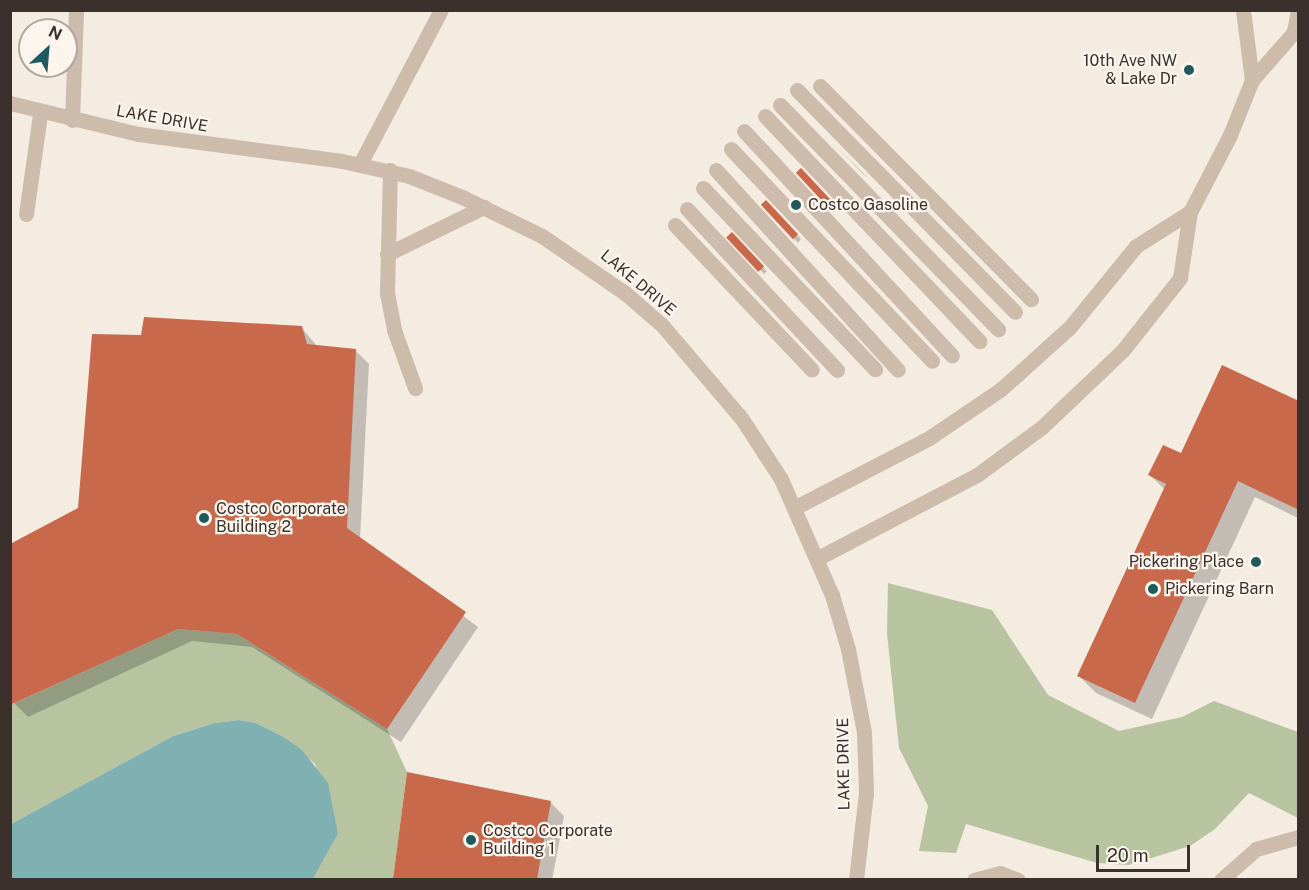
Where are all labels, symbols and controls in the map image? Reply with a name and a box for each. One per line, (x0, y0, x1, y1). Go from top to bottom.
north arrow (18, 18, 78, 78)
text: N (45, 22, 65, 44)
place label: 10th Ave NW & Lake Dr (1083, 51, 1177, 89)
marker: 10th Ave NW & Lake Dr (1182, 63, 1196, 77)
street label: LAKE DRIVE (115, 101, 209, 137)
place label: Costco Gasoline (808, 195, 928, 215)
marker: Costco Gasoline (789, 198, 803, 212)
street label: LAKE DRIVE (596, 246, 680, 320)
place label: Costco Corporate Building 2 (216, 499, 346, 537)
marker: Costco Corporate Building 2 (197, 511, 211, 525)
place label: Pickering Place (1129, 552, 1244, 572)
marker: Pickering Place (1249, 555, 1263, 569)
place label: Pickering Barn (1165, 579, 1274, 599)
marker: Pickering Barn (1146, 582, 1160, 596)
street label: LAKE DRIVE (834, 717, 854, 811)
place label: Costco Corporate Building 1 (483, 821, 613, 859)
marker: Costco Corporate Building 1 (464, 833, 478, 847)
scale bar (1099, 833, 1194, 871)
text: 20 m (1107, 845, 1149, 866)

